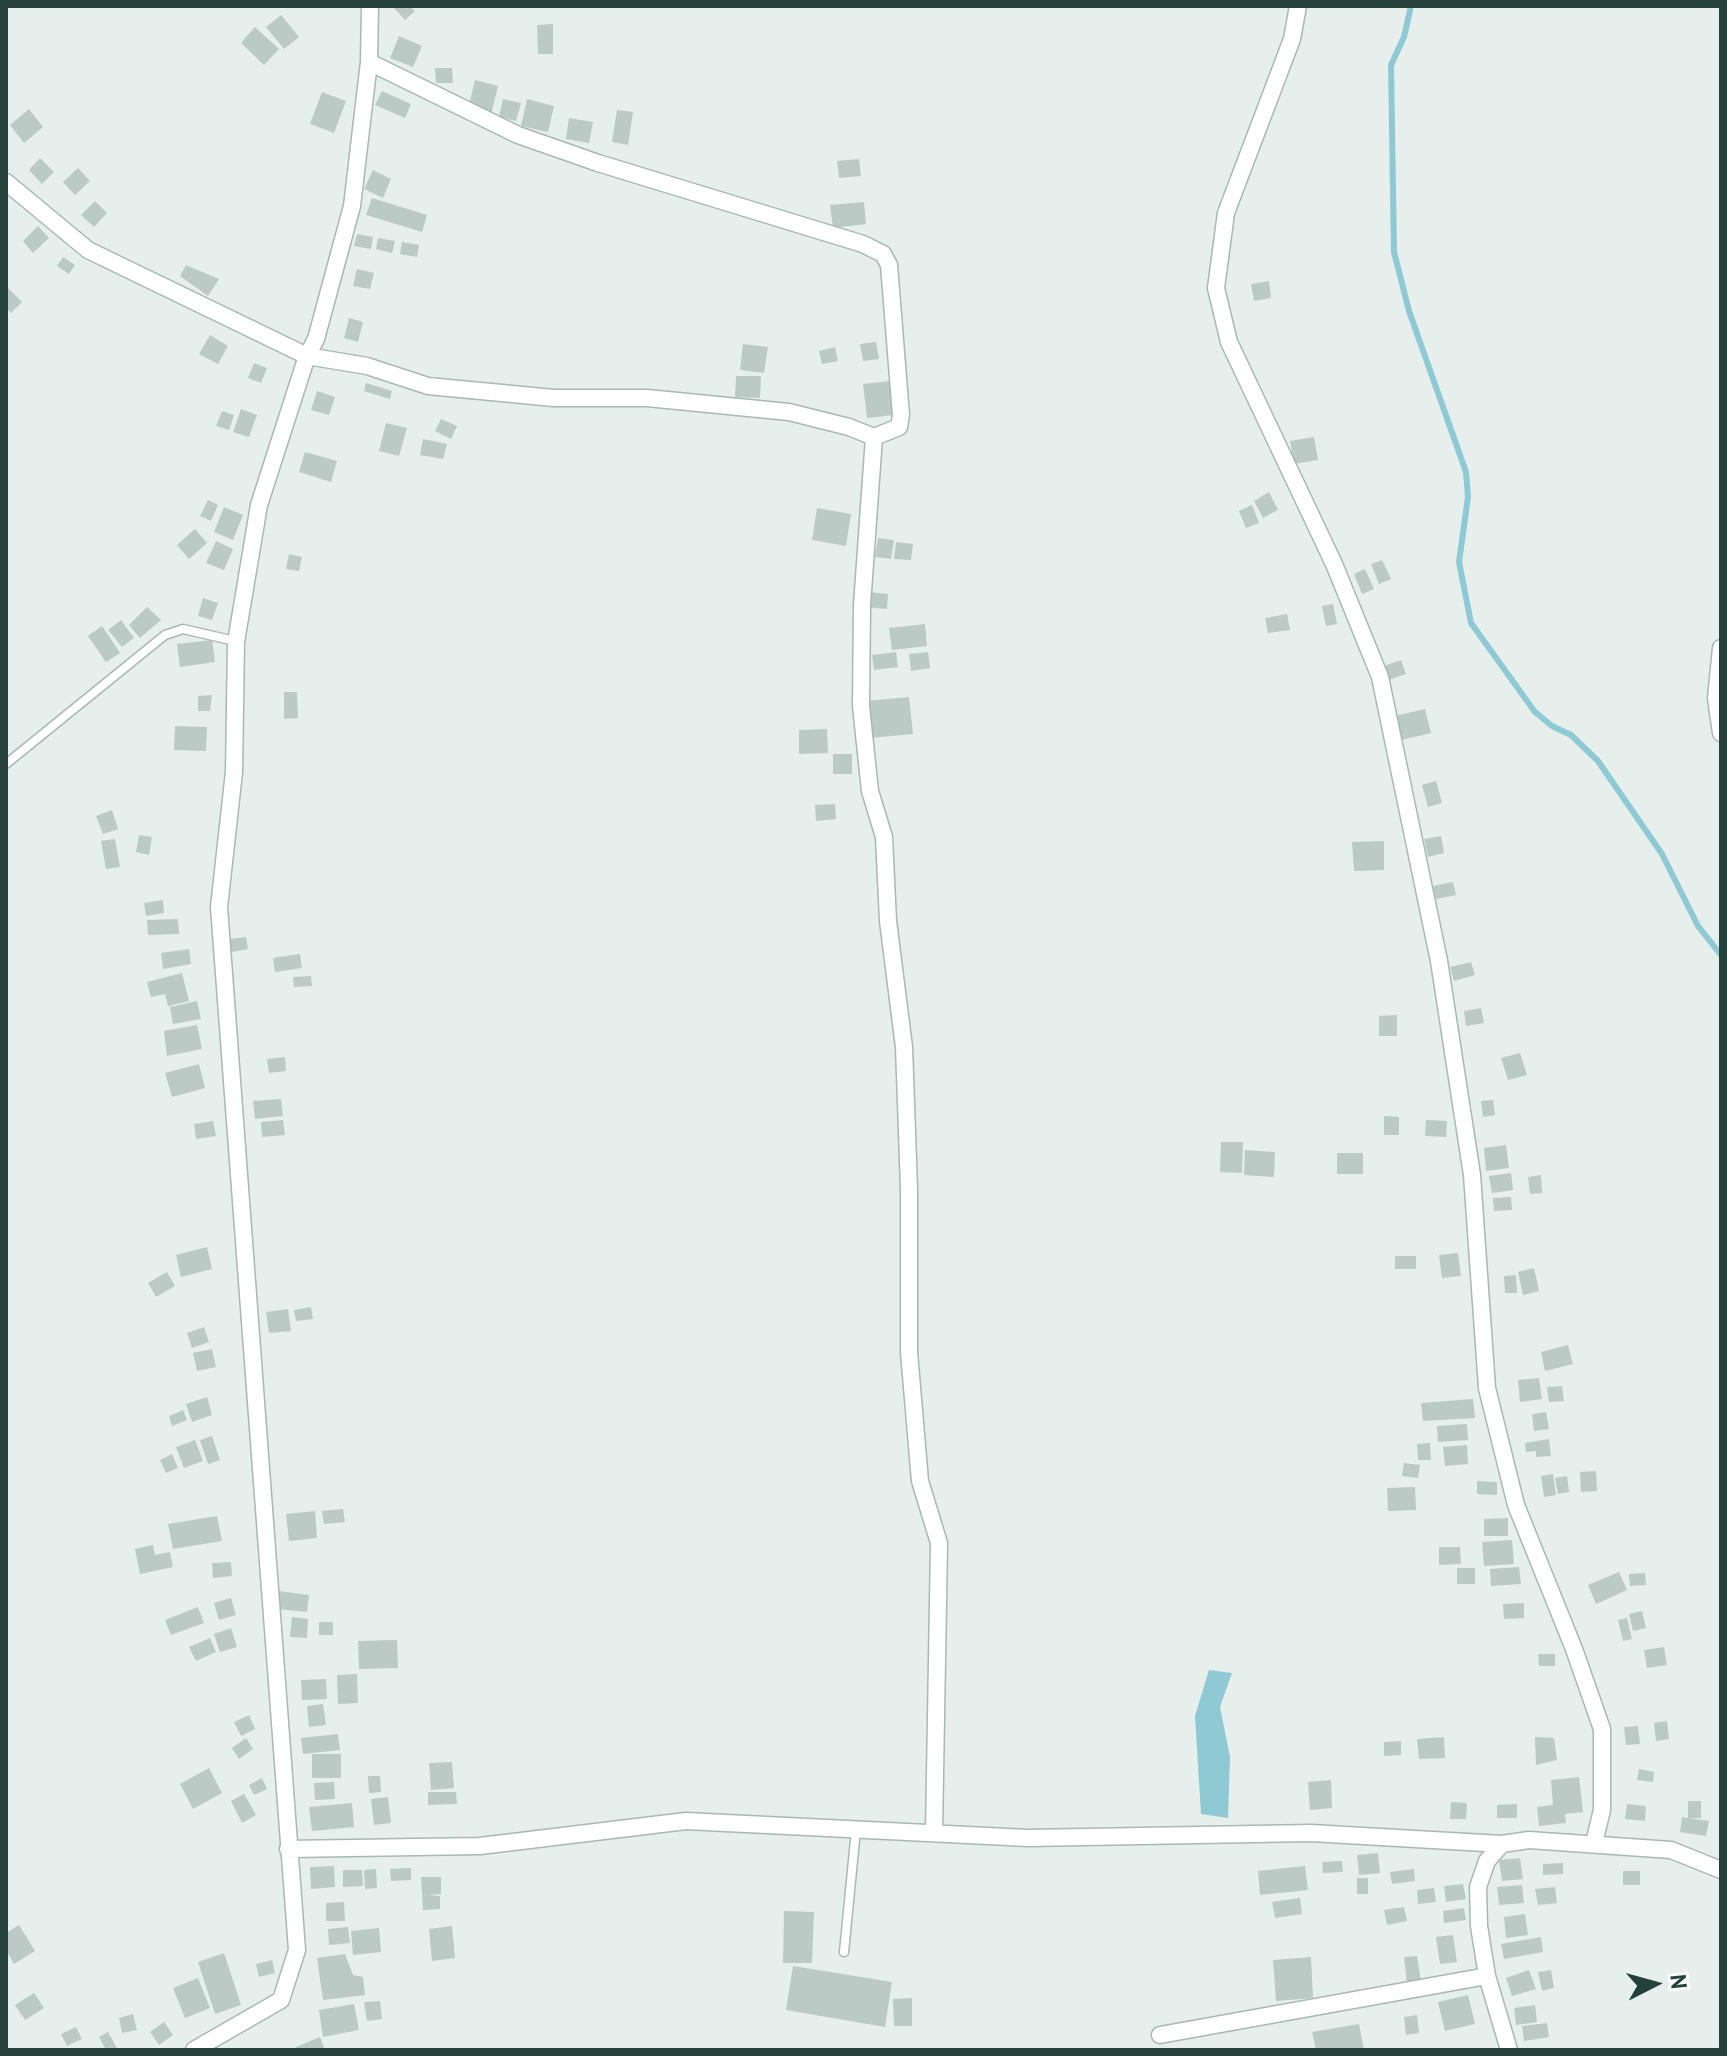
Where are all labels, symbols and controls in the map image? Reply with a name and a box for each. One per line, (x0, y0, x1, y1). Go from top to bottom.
north arrow (1615, 1944, 1695, 2024)
text: N (1664, 1973, 1694, 1990)

